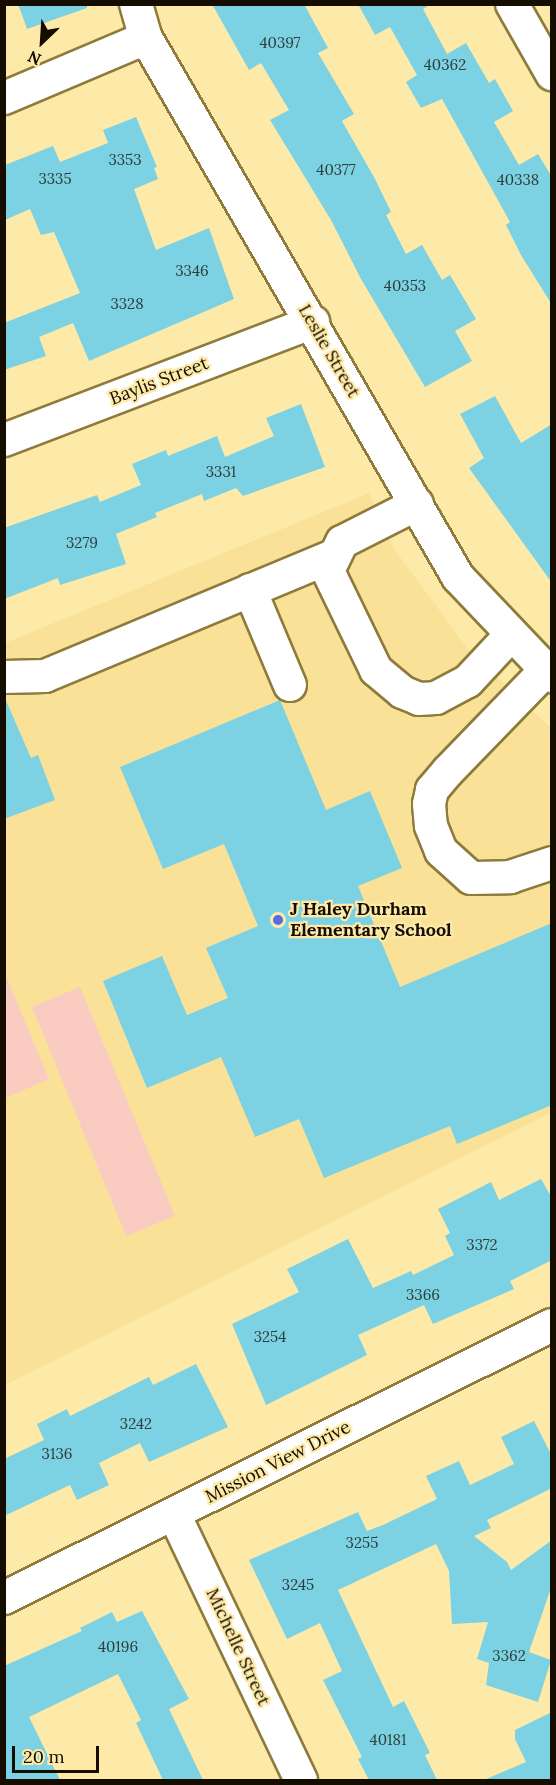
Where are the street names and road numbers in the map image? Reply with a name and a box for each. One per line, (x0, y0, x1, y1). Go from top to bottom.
street label: Leslie Street (294, 301, 364, 401)
street label: Baylis Street (107, 352, 211, 410)
street label: Mission View Drive (202, 1416, 354, 1508)
street label: Michelle Street (201, 1585, 275, 1709)

